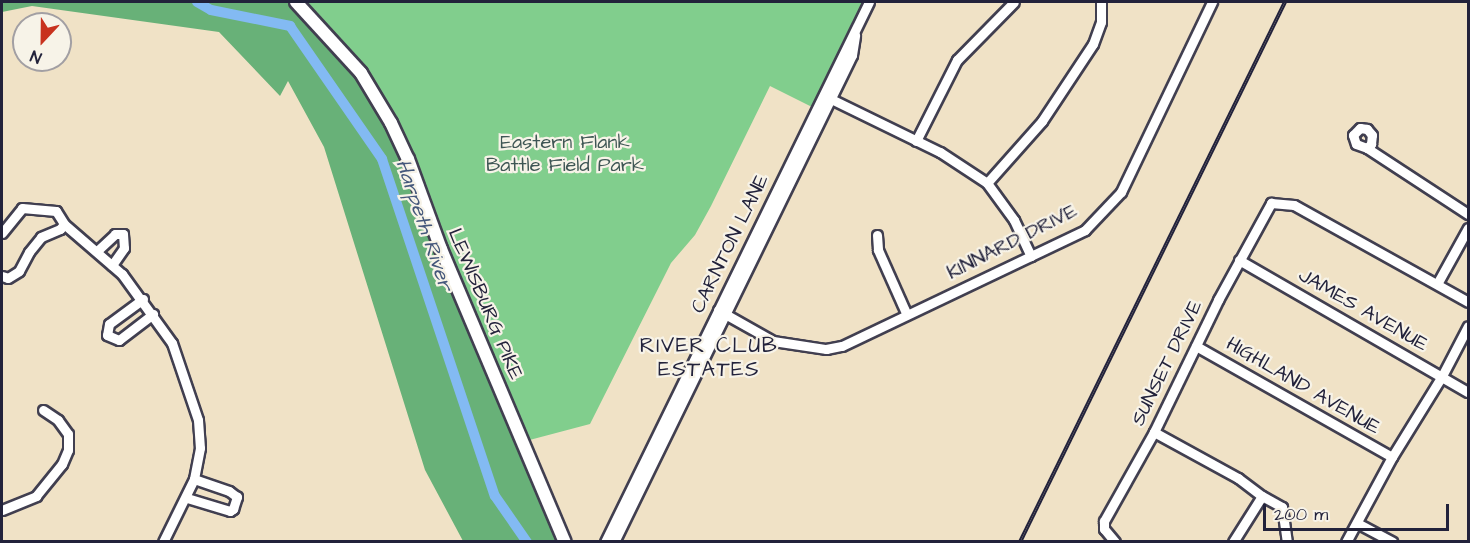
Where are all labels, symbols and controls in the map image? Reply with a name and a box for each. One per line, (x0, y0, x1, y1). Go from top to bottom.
north arrow (12, 12, 72, 72)
text: N (27, 45, 45, 69)
park label: Eastern Flank Battle Field Park (486, 130, 644, 177)
water label: Harpeth River (390, 156, 458, 294)
street label: CARNTON LANE (686, 171, 774, 317)
street label: KINNARD DRIVE (943, 199, 1081, 285)
street label: LEWISBURG PIKE (442, 225, 528, 383)
street label: JAMES AVENUE (1294, 263, 1432, 357)
street label: SUNSET DRIVE (1126, 296, 1208, 430)
street label: HIGHLAND AVENUE (1222, 332, 1384, 440)
district label: RIVER CLUB ESTATES (640, 333, 778, 383)
scale bar (1266, 492, 1452, 530)
text: 200 m (1274, 502, 1328, 527)

